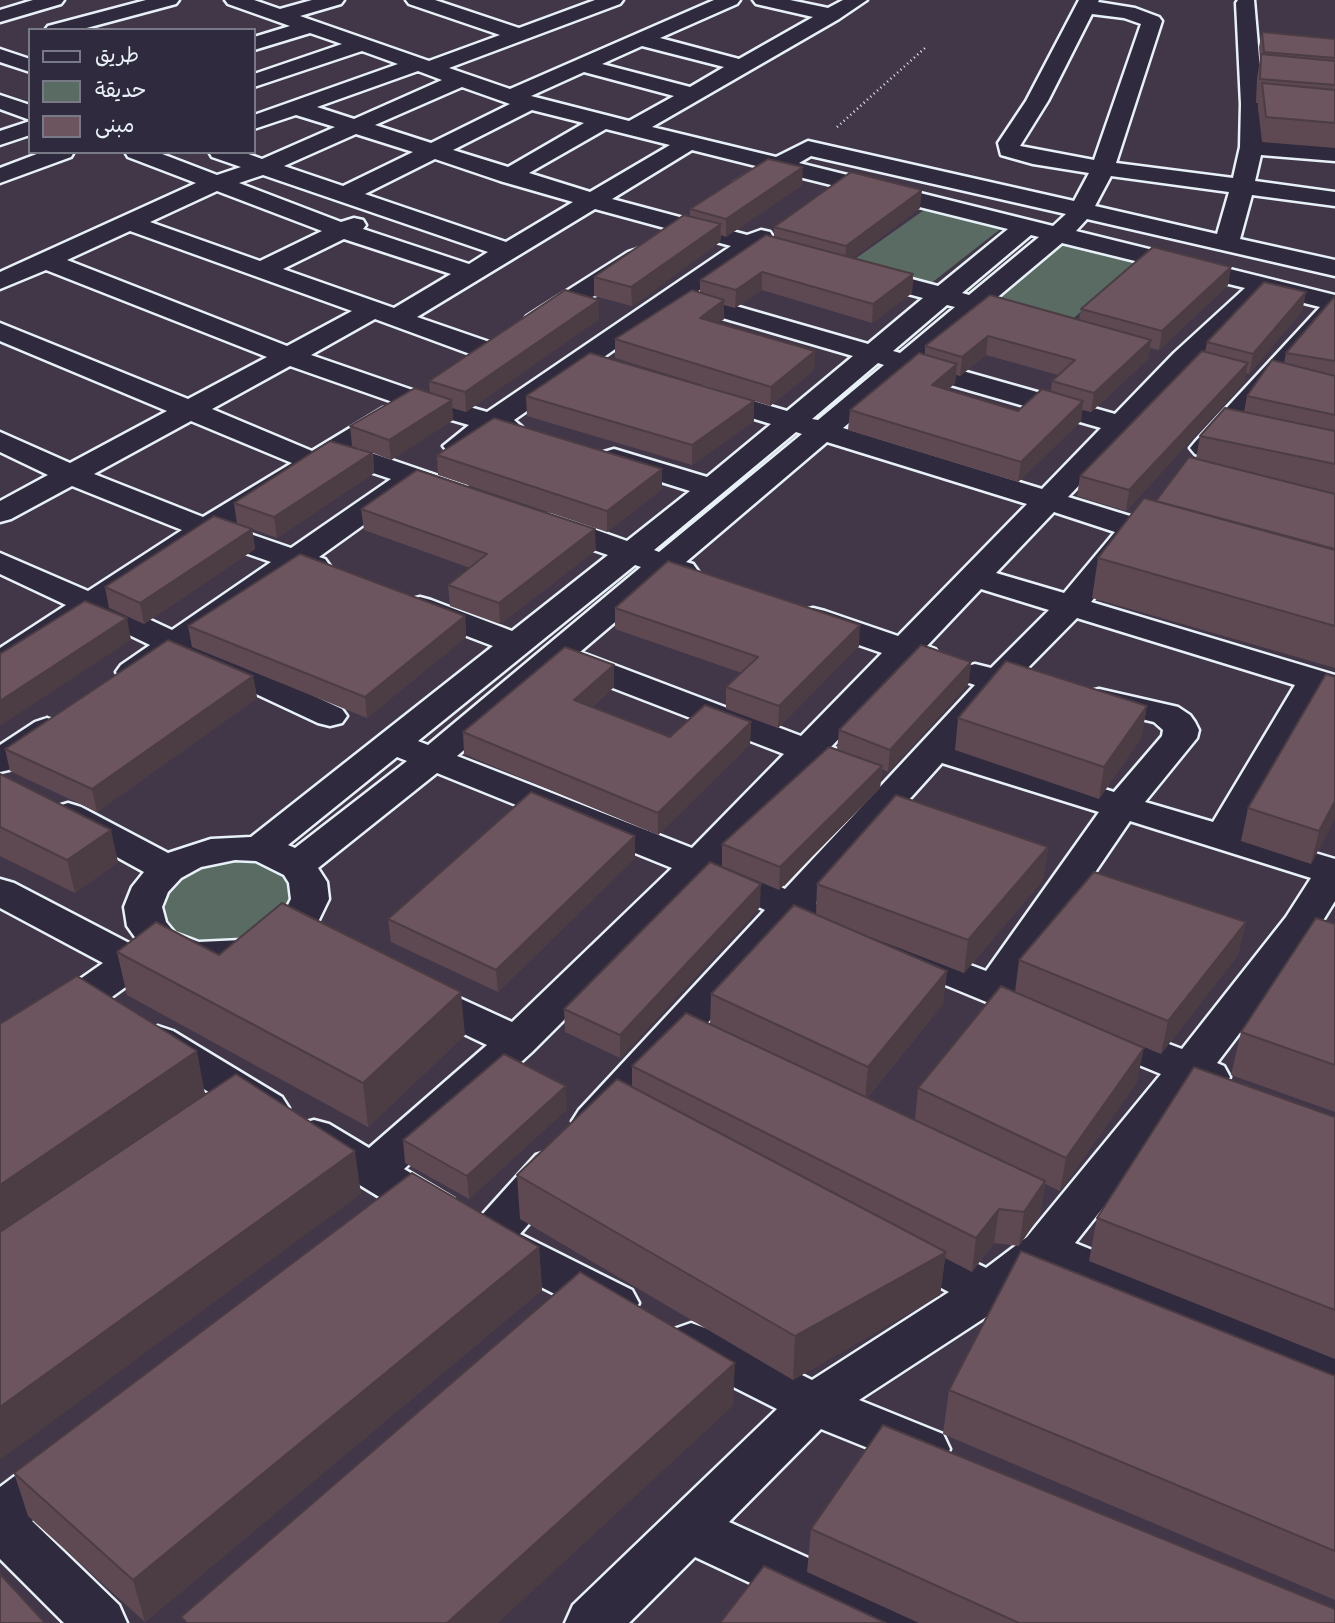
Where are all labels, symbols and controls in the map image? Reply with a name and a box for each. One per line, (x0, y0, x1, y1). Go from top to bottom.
legend (28, 28, 256, 154)
text: طريق (95, 41, 139, 68)
text: حديقة (95, 76, 146, 103)
text: مبنى (95, 111, 134, 138)

